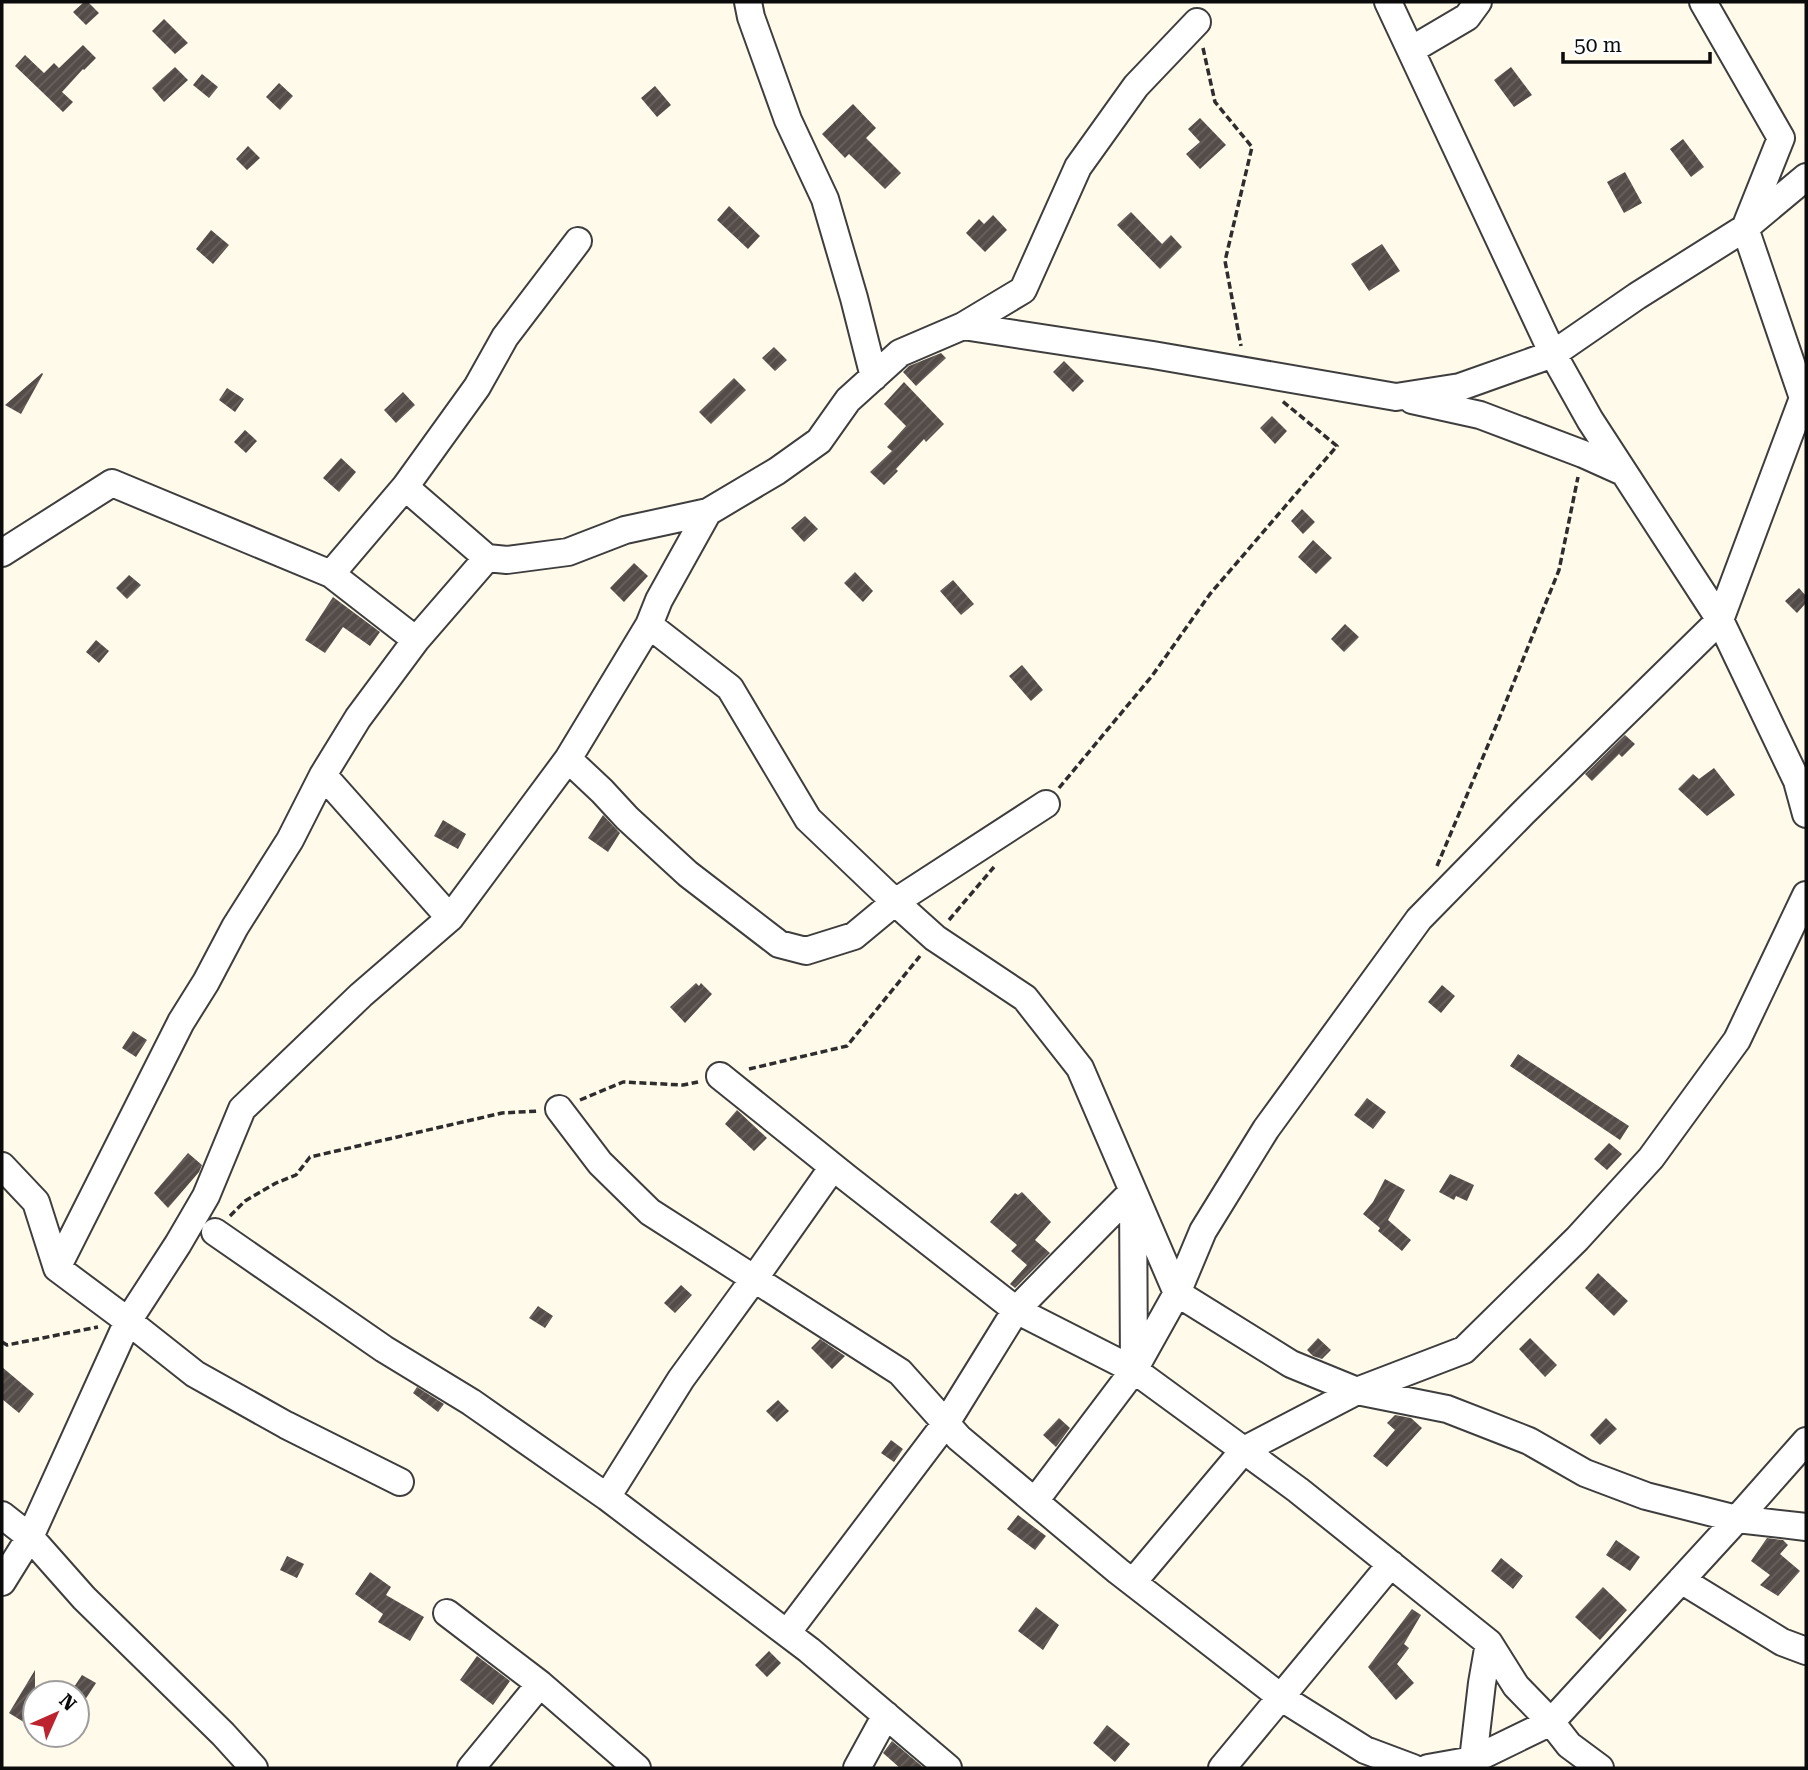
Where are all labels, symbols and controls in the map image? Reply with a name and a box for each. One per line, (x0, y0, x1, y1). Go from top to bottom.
scale bar (1563, 21, 1710, 65)
text: 50 m (1574, 33, 1622, 57)
north arrow (21, 1679, 91, 1749)
text: N (54, 1689, 81, 1716)

